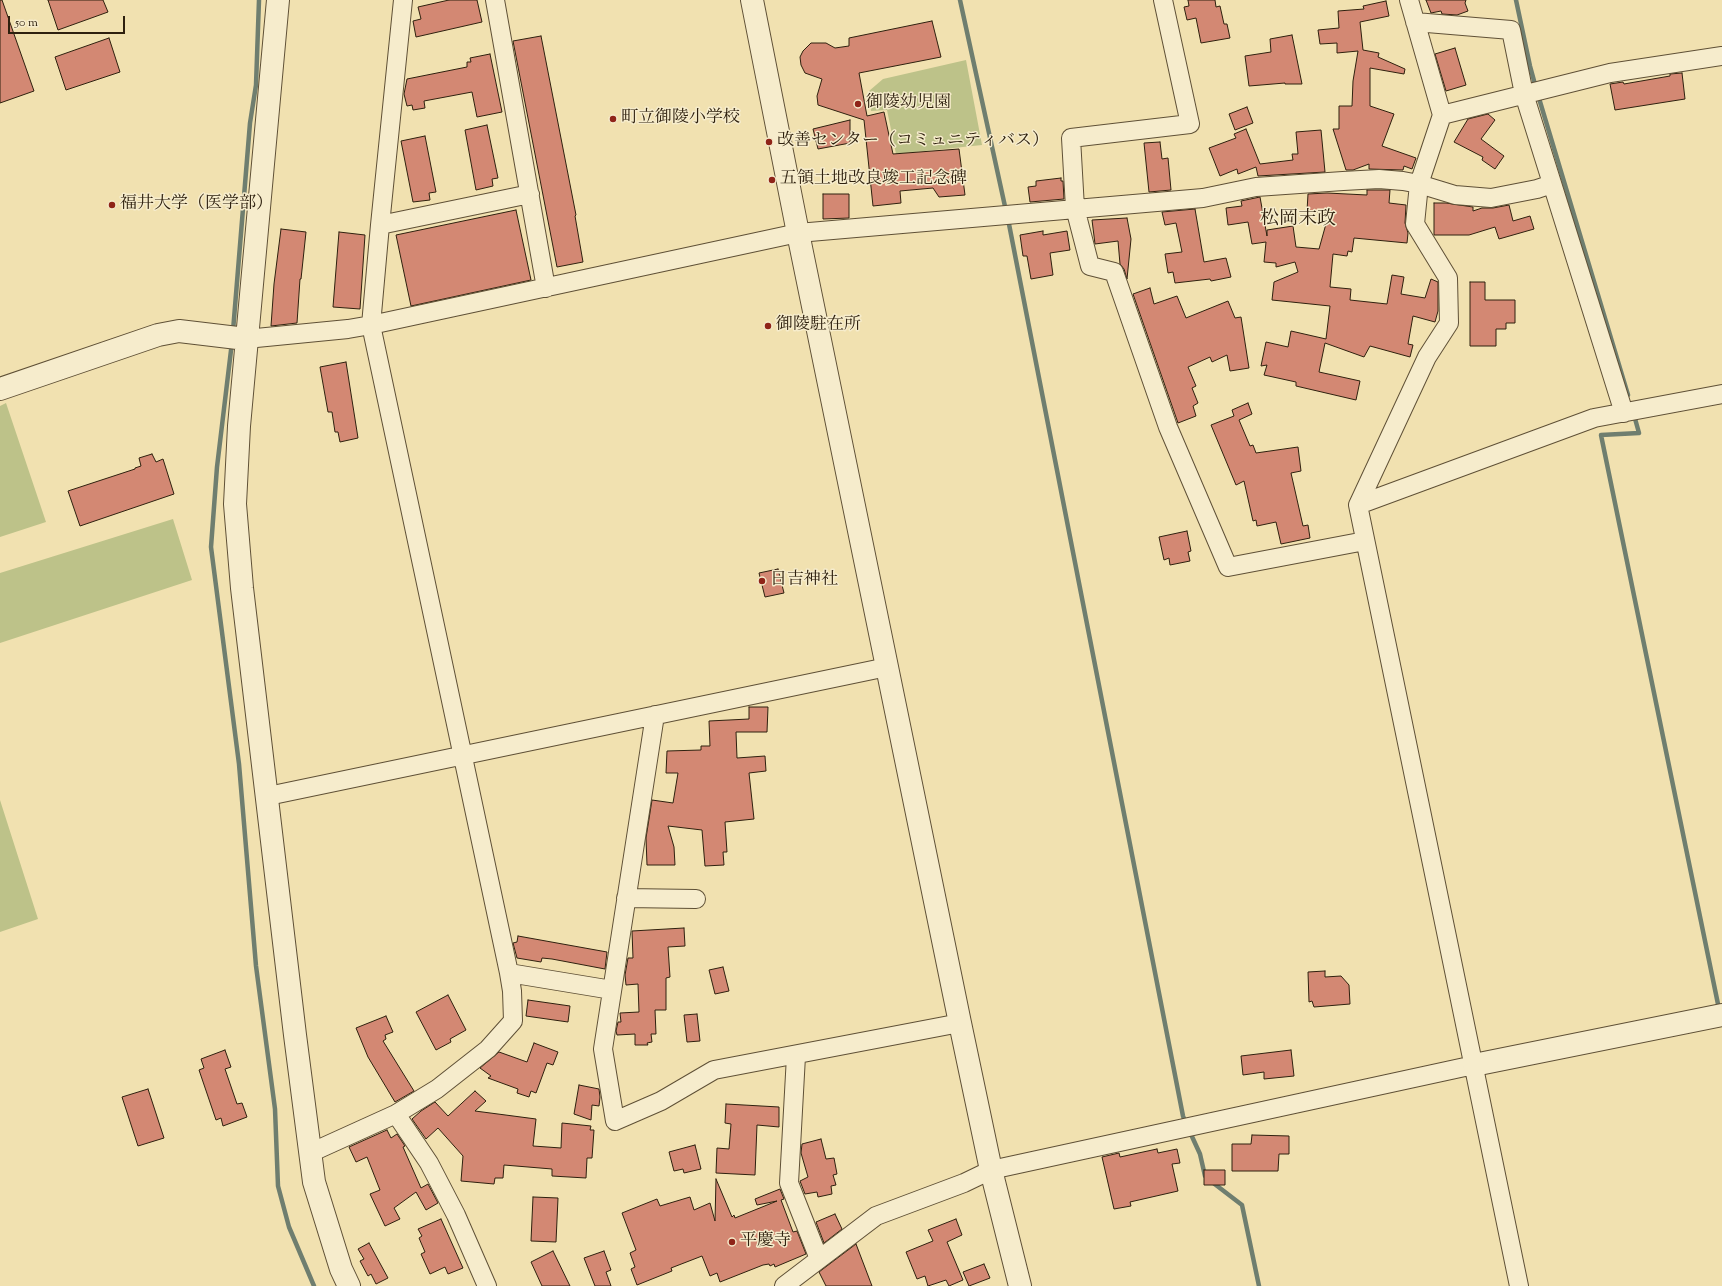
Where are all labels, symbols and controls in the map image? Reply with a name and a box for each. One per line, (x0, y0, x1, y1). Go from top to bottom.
scale bar (10, 8, 127, 34)
text: 50 m (15, 14, 38, 32)
place label: 御陵幼児園 (866, 94, 951, 114)
marker: 御陵幼児園 (853, 99, 863, 109)
place label: 町立御陵小学校 (621, 109, 740, 129)
marker: 町立御陵小学校 (608, 114, 618, 124)
place label: 改善センター（コミュニティバス） (777, 132, 1049, 152)
marker: 改善センター（コミュニティバス） (764, 137, 774, 147)
place label: 五領土地改良竣工記念碑 (780, 170, 967, 190)
marker: 五領土地改良竣工記念碑 (767, 175, 777, 185)
place label: 福井大学（医学部） (120, 195, 273, 215)
marker: 福井大学（医学部） (107, 200, 117, 210)
district label: 松岡末政 (1260, 210, 1336, 232)
place label: 御陵駐在所 (776, 316, 861, 336)
marker: 御陵駐在所 (763, 321, 773, 331)
place label: 日吉神社 (770, 571, 838, 591)
marker: 日吉神社 (757, 576, 767, 586)
place label: 平慶寺 (740, 1232, 791, 1252)
marker: 平慶寺 (727, 1237, 737, 1247)

